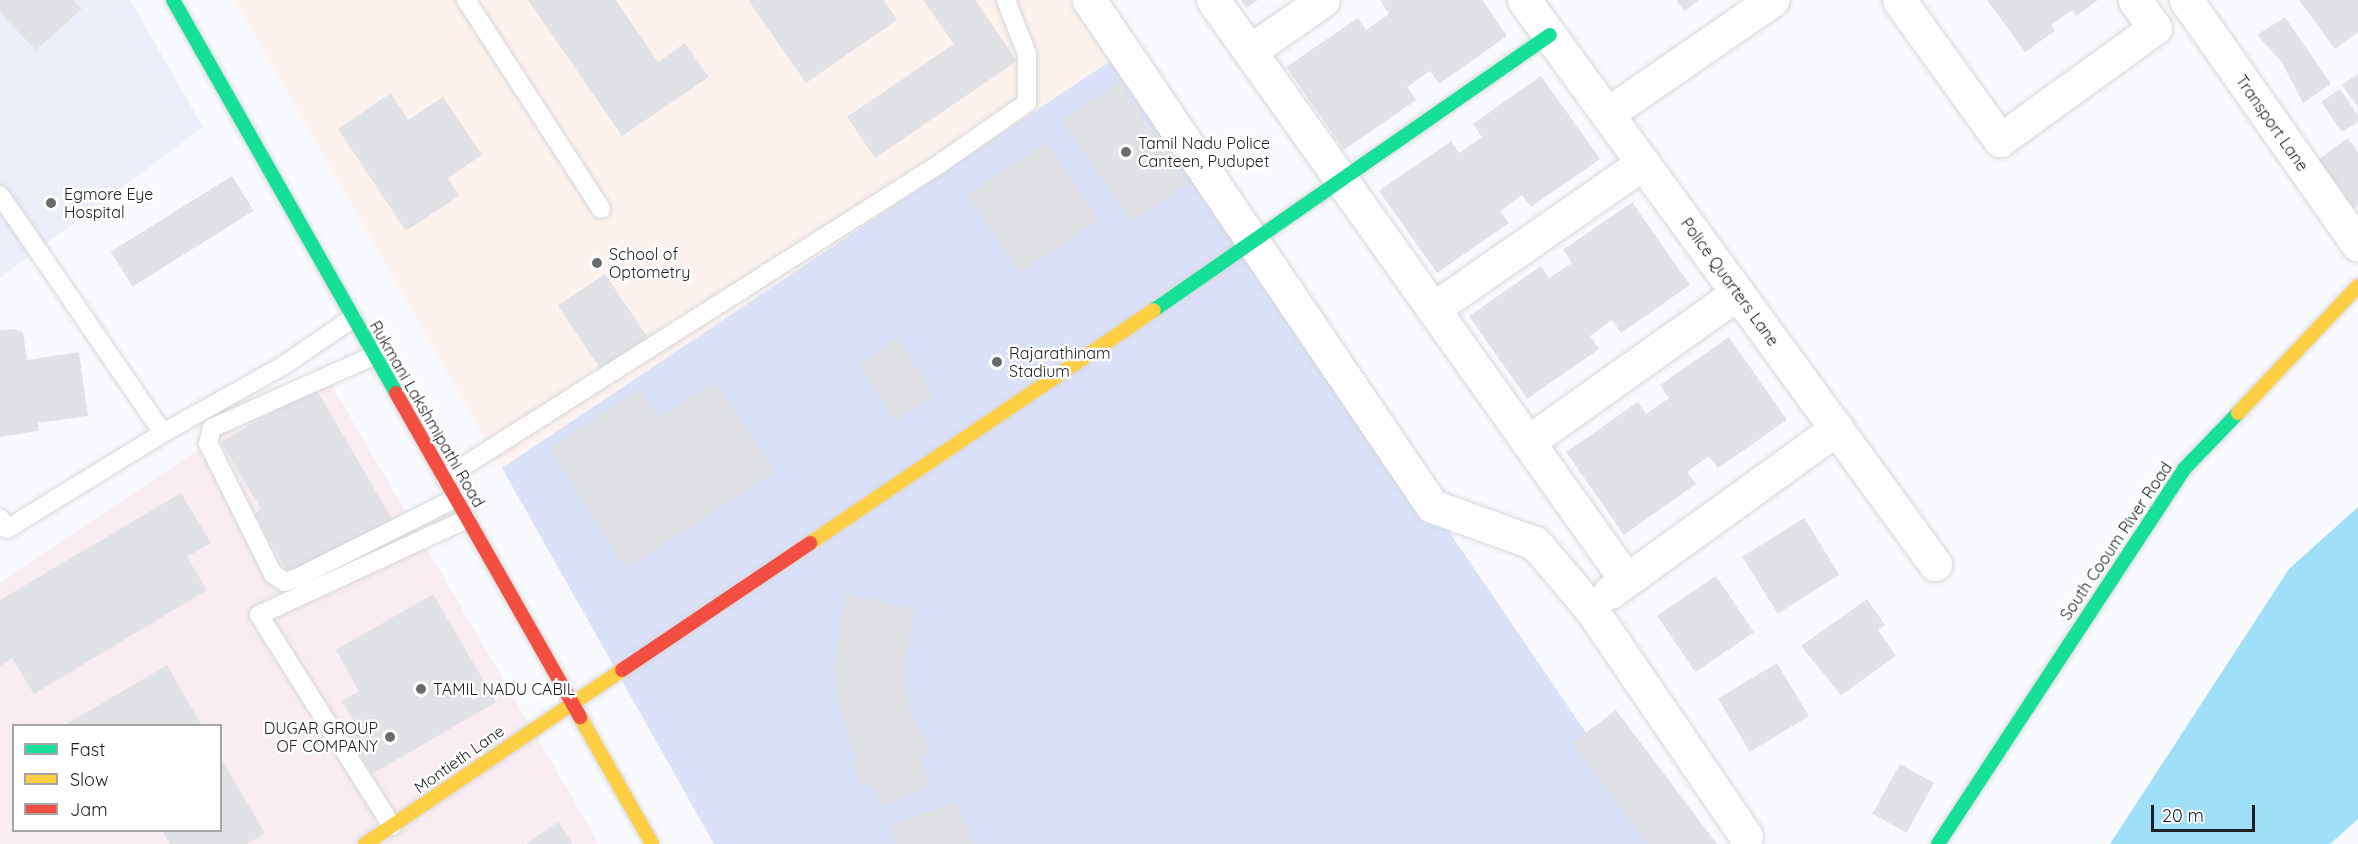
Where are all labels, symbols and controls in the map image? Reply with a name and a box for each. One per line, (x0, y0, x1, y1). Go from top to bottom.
street label: Transport Lane (2232, 71, 2312, 175)
place label: Tamil Nadu Police Canteen, Pudupet (1138, 133, 1270, 171)
marker: Tamil Nadu Police Canteen, Pudupet (1119, 145, 1133, 159)
place label: Egmore Eye Hospital (64, 184, 153, 222)
marker: Egmore Eye Hospital (42, 194, 60, 212)
street label: Police Quarters Lane (1677, 214, 1783, 350)
place label: School of Optometry (609, 244, 690, 282)
marker: School of Optometry (590, 256, 604, 270)
street label: Rukmani Lakshmipathi Road (366, 317, 488, 511)
place label: Rajarathinam Stadium (1009, 343, 1111, 381)
marker: Rajarathinam Stadium (990, 355, 1004, 369)
street label: South Cooum River Road (2056, 458, 2176, 624)
place label: TAMIL NADU CABIL (433, 679, 575, 699)
marker: TAMIL NADU CABIL (414, 682, 428, 696)
place label: DUGAR GROUP OF COMPANY (264, 718, 378, 756)
street label: Montieth Lane (410, 721, 508, 797)
legend (12, 724, 222, 832)
marker: DUGAR GROUP OF COMPANY (383, 730, 397, 744)
text: Fast (70, 738, 105, 761)
text: Slow (70, 768, 108, 791)
scale bar (2154, 793, 2258, 831)
text: Jam (70, 798, 108, 821)
text: 20 m (2162, 804, 2204, 827)

